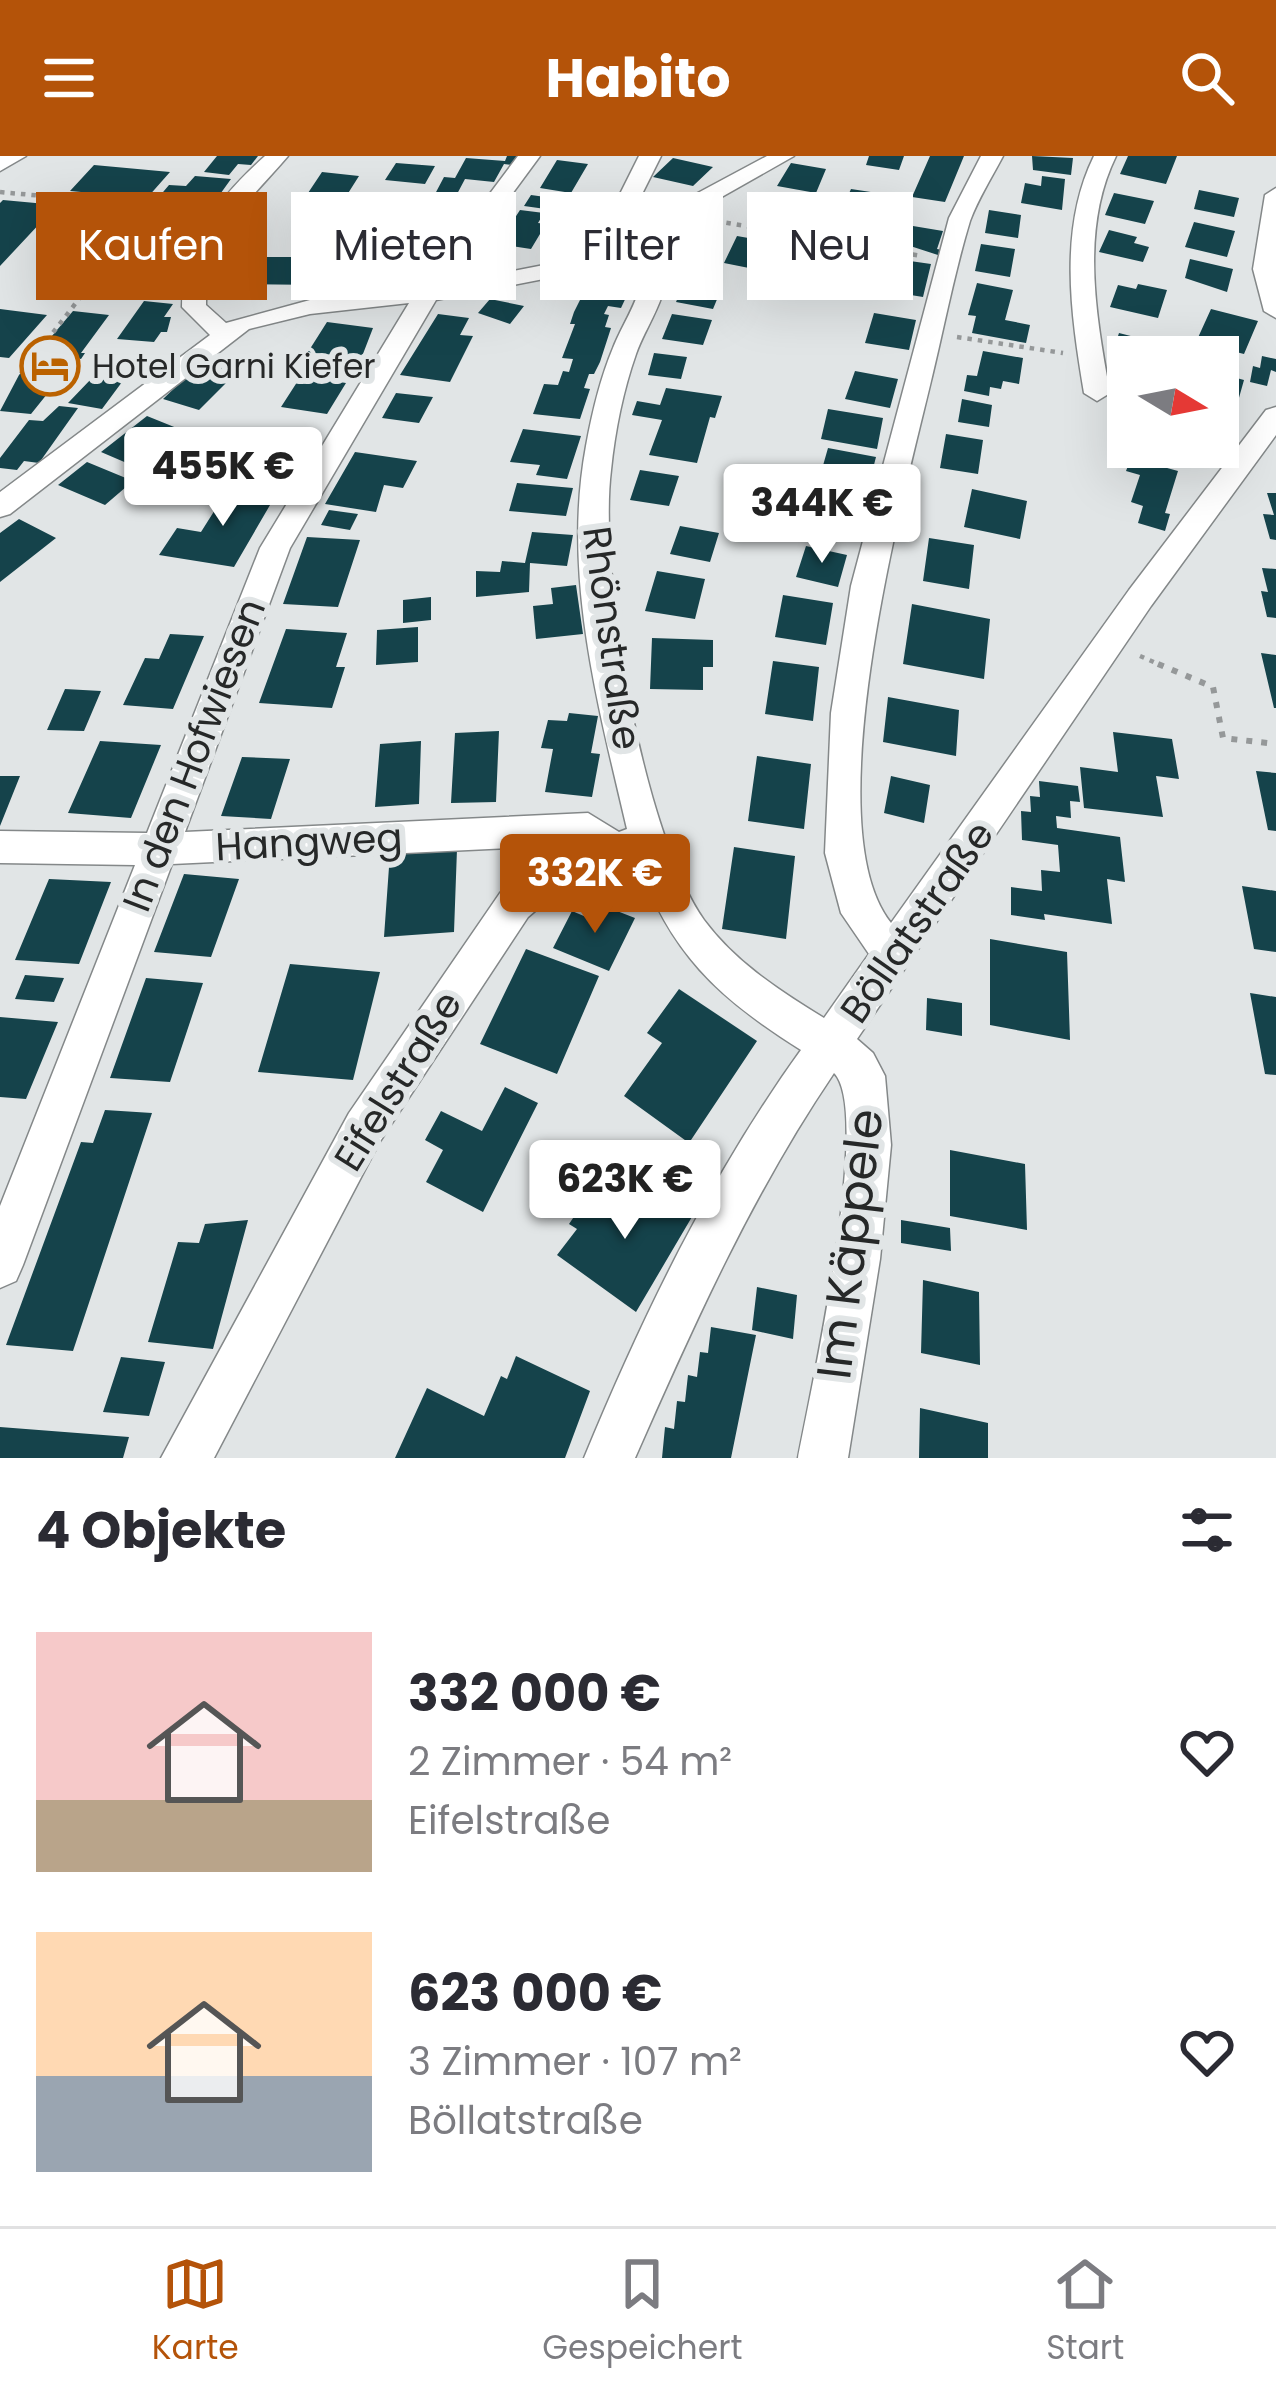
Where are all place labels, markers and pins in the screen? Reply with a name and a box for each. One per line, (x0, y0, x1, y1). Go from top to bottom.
hotel icon: Hotel Garni Kiefer (19, 335, 81, 397)
place label: Hotel Garni Kiefer (92, 343, 376, 390)
pin: 455K € (125, 427, 321, 529)
pin: 344K € (724, 464, 920, 566)
pin: 332K € (497, 834, 693, 936)
pin: 623K € (527, 1140, 723, 1242)

